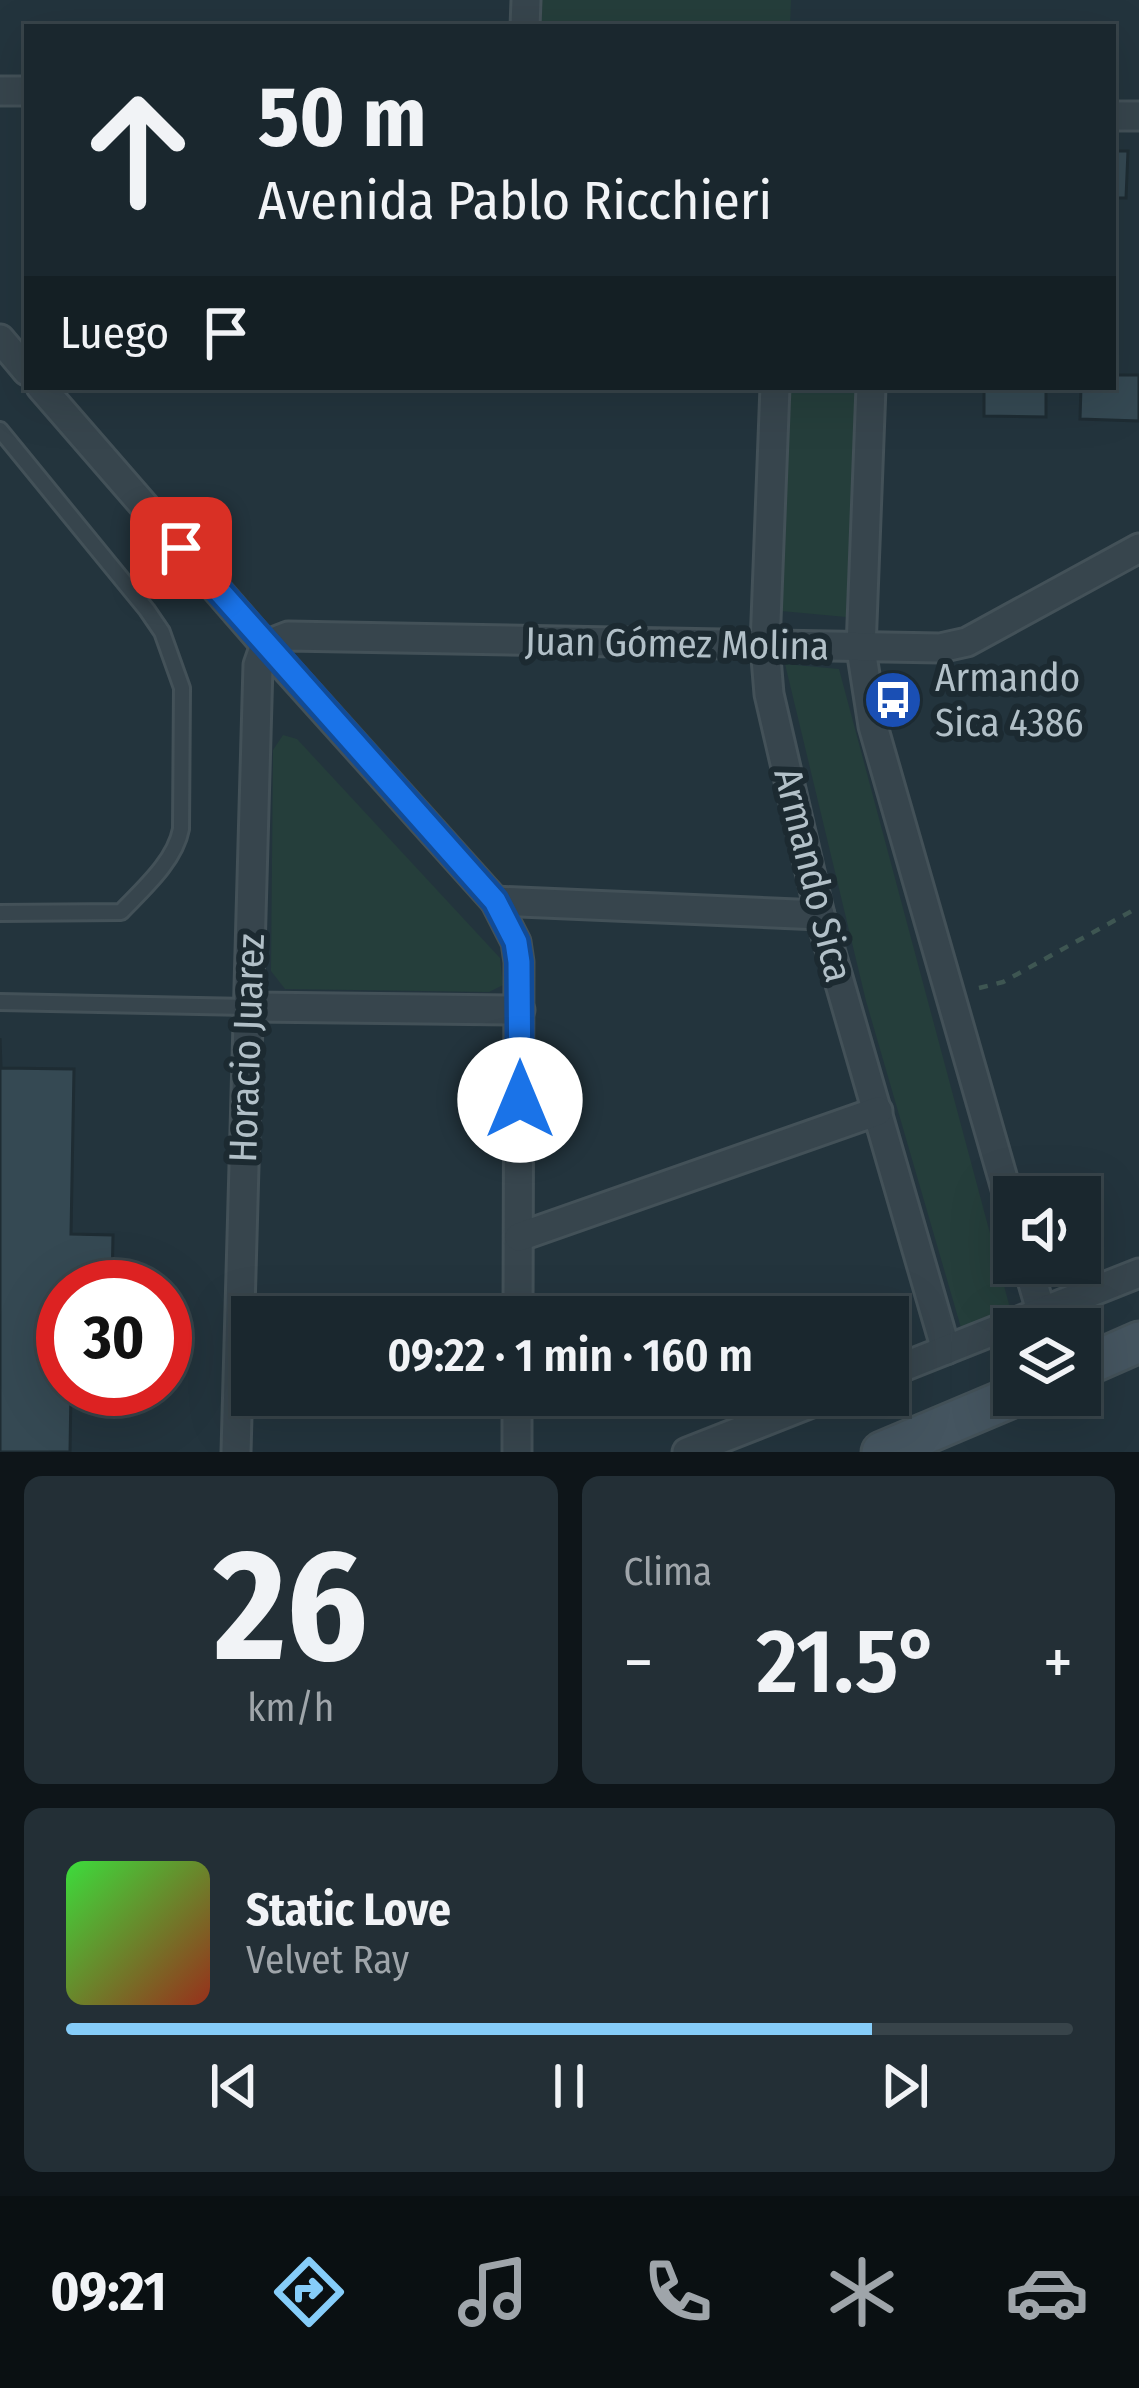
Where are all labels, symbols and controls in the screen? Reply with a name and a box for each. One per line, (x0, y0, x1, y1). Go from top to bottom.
text: 50 m (258, 67, 427, 168)
icon: ahead (60, 72, 216, 228)
text: Avenida Pablo Ricchieri (258, 169, 772, 233)
icon: arrive (193, 300, 259, 366)
text: Luego (60, 306, 169, 360)
pin (130, 497, 232, 599)
icon: arrive (148, 515, 214, 581)
street label: Juan Gómez Molina (524, 618, 830, 670)
place label: Armando Sica 4386 (935, 655, 1084, 746)
bus stop icon: Armando Sica 4386 (862, 669, 924, 731)
street label: Armando Sica (764, 763, 862, 987)
street label: Horacio Juarez (220, 933, 274, 1163)
position arrow (457, 1037, 583, 1163)
map controls (993, 1176, 1101, 1416)
button: sound (993, 1176, 1101, 1284)
speed limit sign: 30 (36, 1260, 192, 1416)
button: layers (993, 1308, 1101, 1416)
text: 09:22 · 1 min · 160 m (387, 1329, 753, 1383)
text: 26 (214, 1513, 368, 1700)
text: Clima (624, 1549, 712, 1595)
text: 21.5° (757, 1608, 940, 1716)
text: − (624, 1623, 653, 1702)
text: + (1043, 1623, 1073, 1702)
text: km/h (247, 1685, 334, 1731)
text: Static Love (246, 1883, 451, 1937)
text: Velvet Ray (246, 1937, 409, 1983)
icon: previous (201, 2053, 267, 2119)
icon: pause (536, 2053, 602, 2119)
icon: next (872, 2053, 938, 2119)
icon: directions (267, 2250, 351, 2334)
icon: music (451, 2250, 535, 2334)
icon: phone (636, 2250, 720, 2334)
icon: climate (820, 2250, 904, 2334)
icon: car (1005, 2250, 1089, 2334)
text: 09:21 (50, 2260, 166, 2324)

